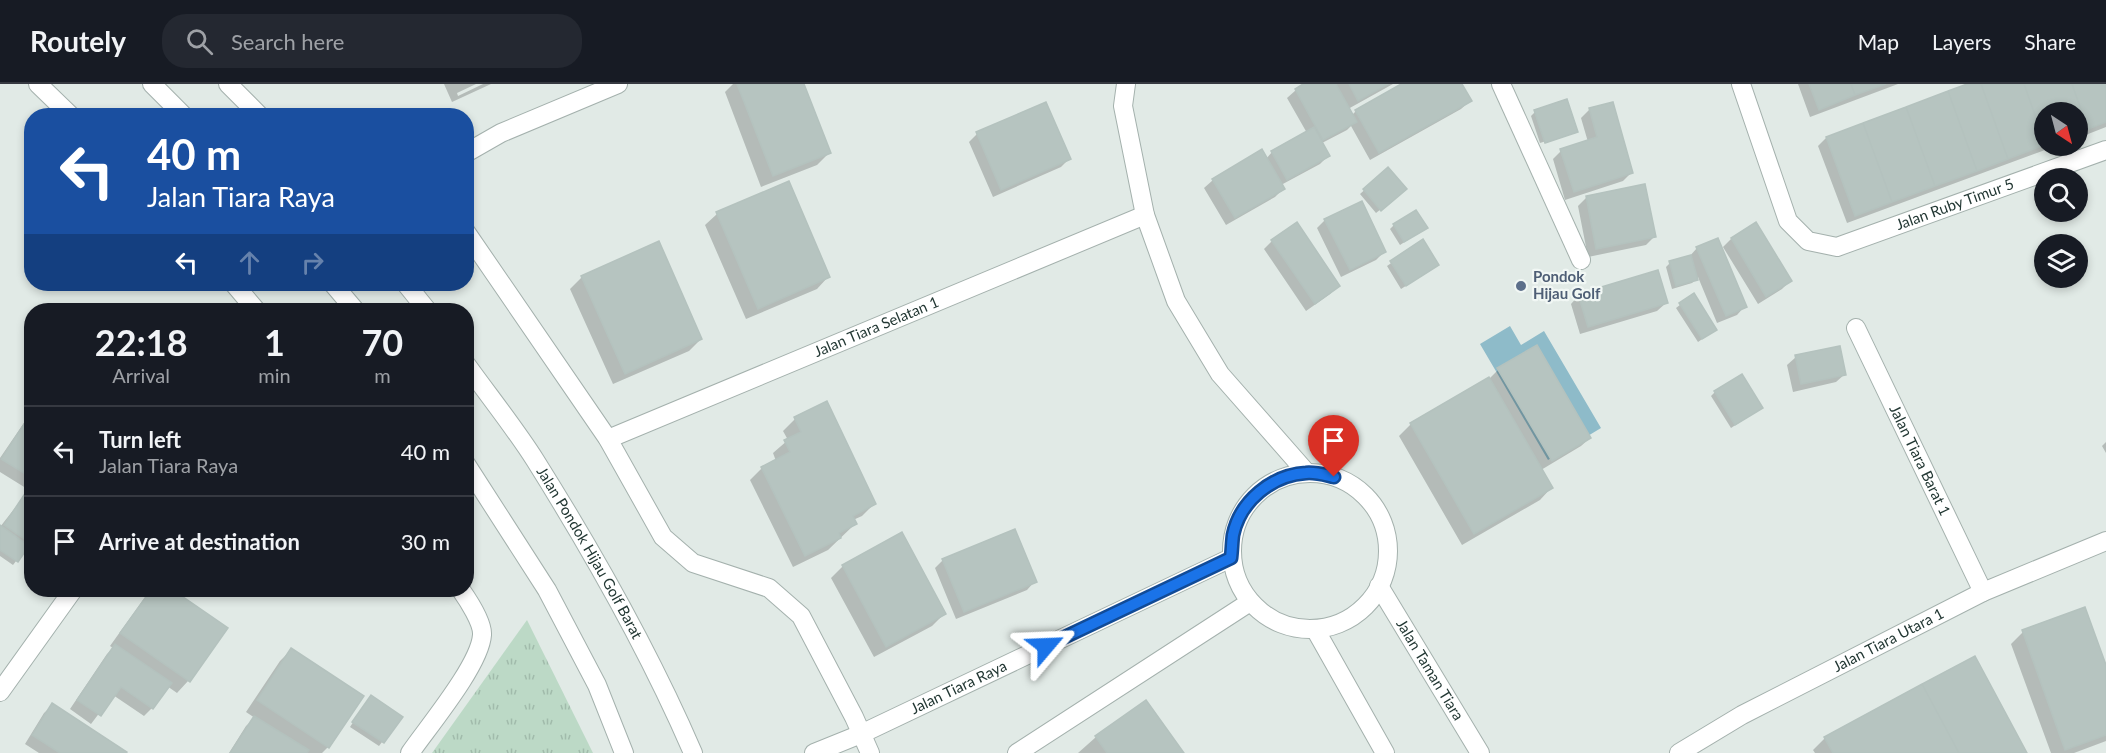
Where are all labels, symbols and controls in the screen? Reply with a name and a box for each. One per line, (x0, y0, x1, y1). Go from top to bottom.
search box (162, 14, 582, 68)
text: Routely (30, 24, 126, 58)
icon: search (183, 25, 216, 58)
text: Search here (231, 28, 344, 55)
text: Map (1858, 29, 1899, 54)
text: Layers (1932, 29, 1991, 54)
text: Share (2024, 29, 2076, 54)
north arrow (2034, 102, 2088, 156)
map controls (2034, 102, 2088, 288)
text: 40 m (147, 129, 241, 179)
icon: left (48, 132, 126, 210)
button: search (2034, 168, 2088, 222)
street label: Jalan Ruby Timur 5 (1893, 174, 2016, 233)
text: Jalan Tiara Raya (147, 180, 335, 213)
button: layers (2034, 234, 2088, 288)
icon: left (170, 246, 203, 279)
icon: ahead (233, 246, 266, 279)
icon: right (296, 246, 329, 279)
place label: Pondok Hijau Golf (1533, 267, 1601, 302)
marker: Pondok Hijau Golf (1514, 279, 1528, 293)
street label: Jalan Tiara Selatan 1 (811, 292, 941, 360)
text: 22:18 (95, 320, 188, 364)
text: 1 (264, 320, 285, 364)
text: 70 (361, 320, 403, 364)
text: Arrival (112, 363, 170, 387)
text: min (258, 363, 291, 387)
text: m (374, 363, 391, 387)
street label: Jalan Tiara Barat 1 (1886, 402, 1955, 518)
pin (1308, 415, 1359, 477)
icon: arrive (1317, 424, 1350, 457)
text: Turn left (99, 426, 181, 453)
icon: left (48, 435, 81, 468)
text: 40 m (401, 438, 450, 465)
text: Jalan Tiara Raya (99, 453, 238, 477)
street label: Jalan Pondok Hijau Golf Barat (533, 463, 647, 642)
icon: arrive (48, 525, 81, 558)
text: Arrive at destination (99, 528, 300, 555)
text: 30 m (401, 528, 450, 555)
street label: Jalan Tiara Utara 1 (1830, 604, 1946, 675)
position arrow (1014, 614, 1078, 678)
street label: Jalan Taman Tiara (1393, 615, 1468, 723)
street label: Jalan Tiara Raya (907, 656, 1009, 717)

